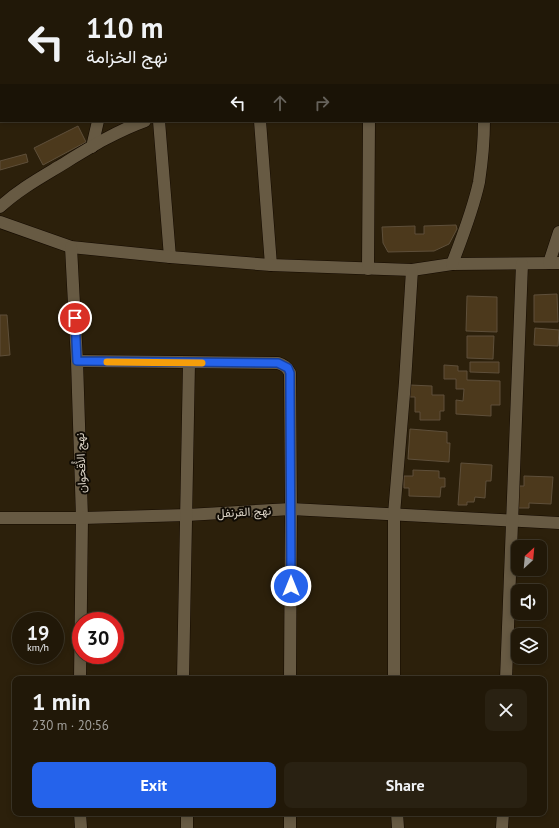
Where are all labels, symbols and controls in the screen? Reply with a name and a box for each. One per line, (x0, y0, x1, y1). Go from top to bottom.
text: 110 m (86, 9, 163, 46)
icon: left (20, 16, 72, 68)
text: نهج الخزامة (86, 45, 168, 68)
icon: left (227, 92, 249, 114)
icon: ahead (269, 92, 291, 114)
icon: right (311, 92, 333, 114)
pin (58, 301, 92, 335)
icon: arrive (64, 307, 86, 329)
street label: نهج الأُقحوان (69, 433, 91, 494)
street label: نهج القرنفل (216, 503, 272, 522)
north arrow (511, 540, 547, 576)
map controls (511, 540, 547, 664)
position arrow (270, 565, 312, 607)
button: sound (511, 584, 547, 620)
speed limit sign: 30 (72, 612, 124, 664)
text: 19 (27, 620, 49, 646)
button: layers (511, 628, 547, 664)
text: km/h (27, 641, 49, 654)
text: 1 min (32, 686, 91, 717)
button: close (485, 689, 527, 731)
text: 230 m · 20:56 (32, 717, 109, 734)
button: Exit (32, 762, 276, 808)
button: Share (284, 762, 527, 808)

